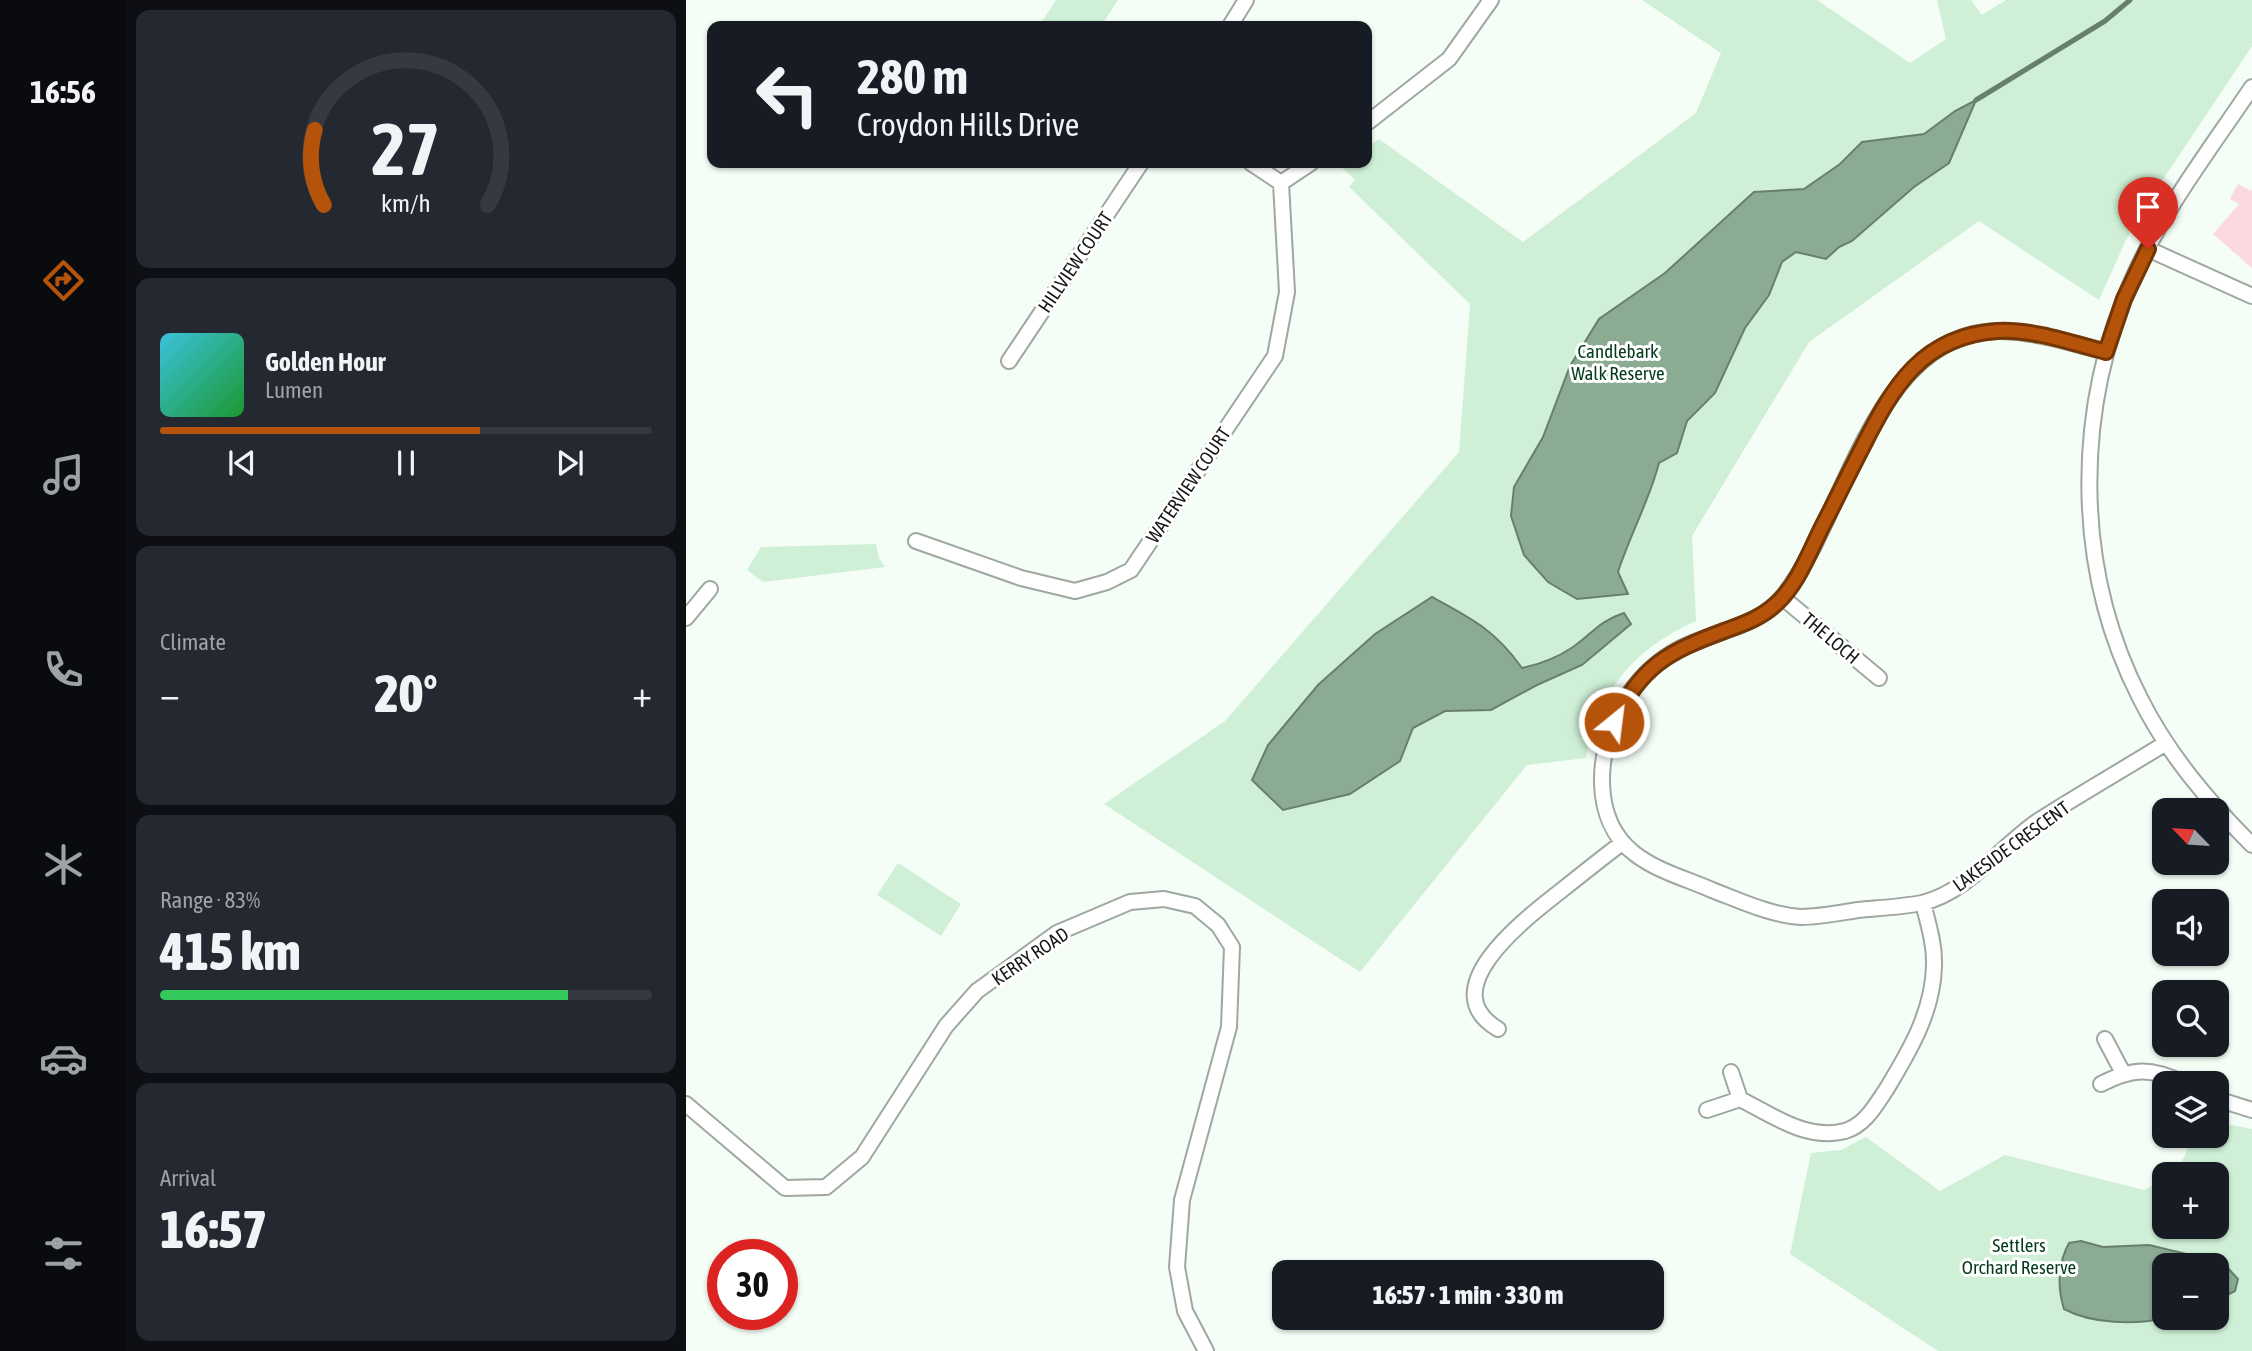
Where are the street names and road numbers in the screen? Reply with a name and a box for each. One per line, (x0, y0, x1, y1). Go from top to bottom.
street label: HILLVIEW COURT (1033, 207, 1117, 316)
street label: WATERVIEW COURT (1141, 422, 1235, 547)
street label: THE LOCH (1798, 608, 1864, 668)
street label: LAKESIDE CRESCENT (1948, 796, 2074, 896)
street label: KERRY ROAD (988, 922, 1072, 990)

